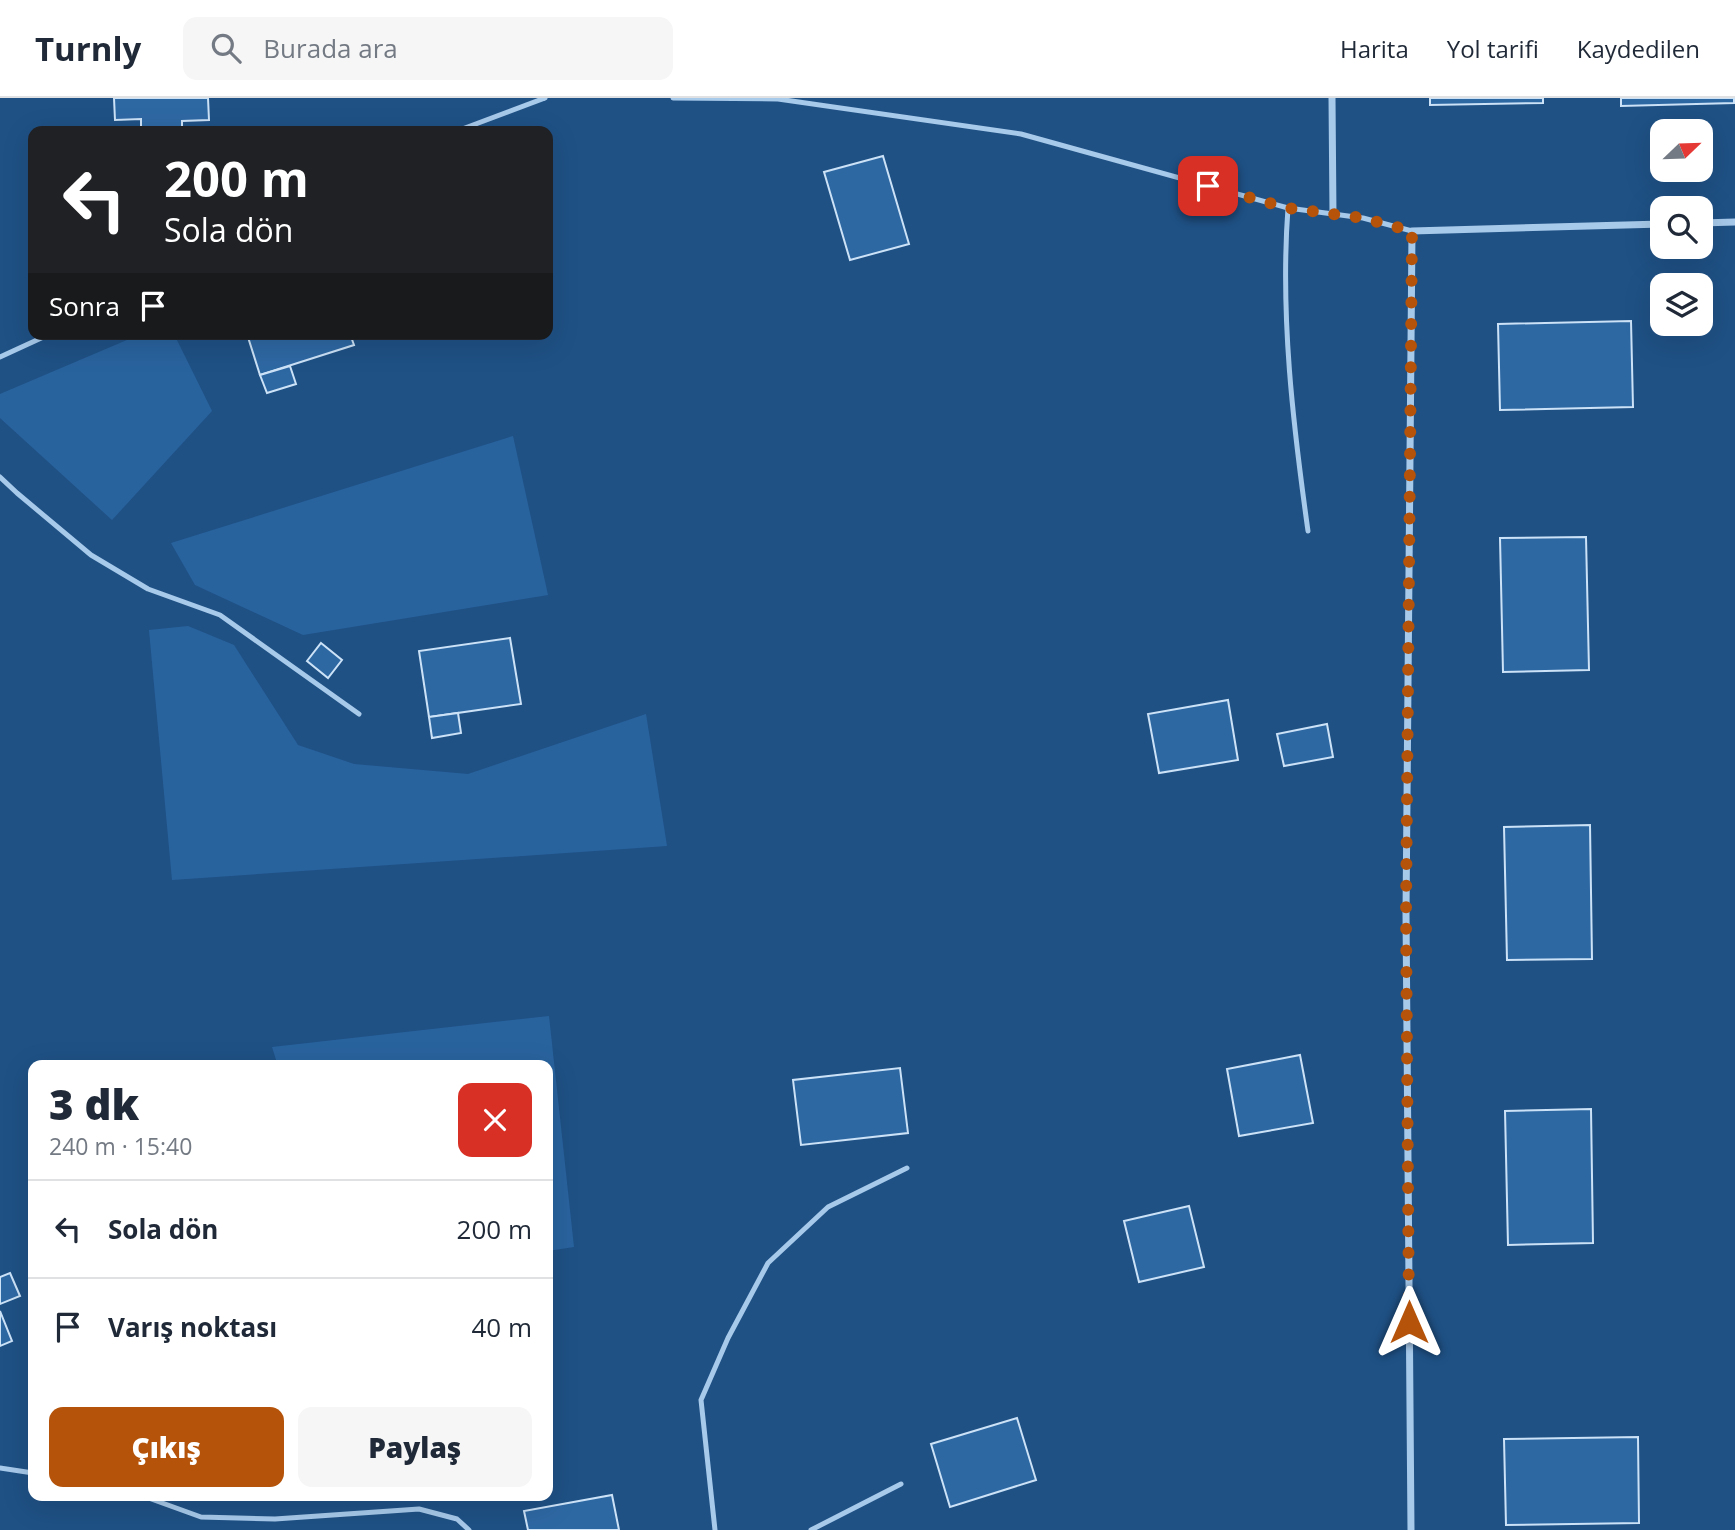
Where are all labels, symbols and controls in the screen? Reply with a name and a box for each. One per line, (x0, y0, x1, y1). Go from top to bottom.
search box (183, 17, 673, 80)
text: Turnly (35, 26, 141, 71)
icon: search (207, 29, 245, 67)
text: Burada ara (263, 30, 398, 66)
text: Harita (1340, 32, 1409, 65)
text: Yol tarifi (1447, 32, 1539, 65)
text: Kaydedilen (1577, 32, 1700, 65)
north arrow (1650, 119, 1713, 182)
map controls (1650, 119, 1713, 336)
text: 200 m (164, 145, 309, 211)
icon: left (49, 154, 140, 245)
pin (1178, 156, 1238, 216)
icon: arrive (1189, 167, 1227, 205)
button: search (1650, 196, 1713, 259)
text: Sola dön (164, 208, 293, 251)
button: layers (1650, 273, 1713, 336)
icon: arrive (134, 287, 172, 325)
text: Sonra (49, 288, 120, 324)
text: 3 dk (49, 1075, 139, 1132)
button: close (458, 1083, 532, 1157)
text: 240 m · 15:40 (49, 1130, 192, 1162)
icon: left (49, 1210, 87, 1248)
text: Sola dön (108, 1211, 218, 1247)
text: 200 m (457, 1211, 532, 1247)
position arrow (1372, 1285, 1446, 1359)
icon: arrive (49, 1308, 87, 1346)
text: Varış noktası (108, 1309, 277, 1345)
text: 40 m (471, 1309, 532, 1345)
button: Çıkış (49, 1407, 284, 1487)
button: Paylaş (298, 1407, 532, 1487)

